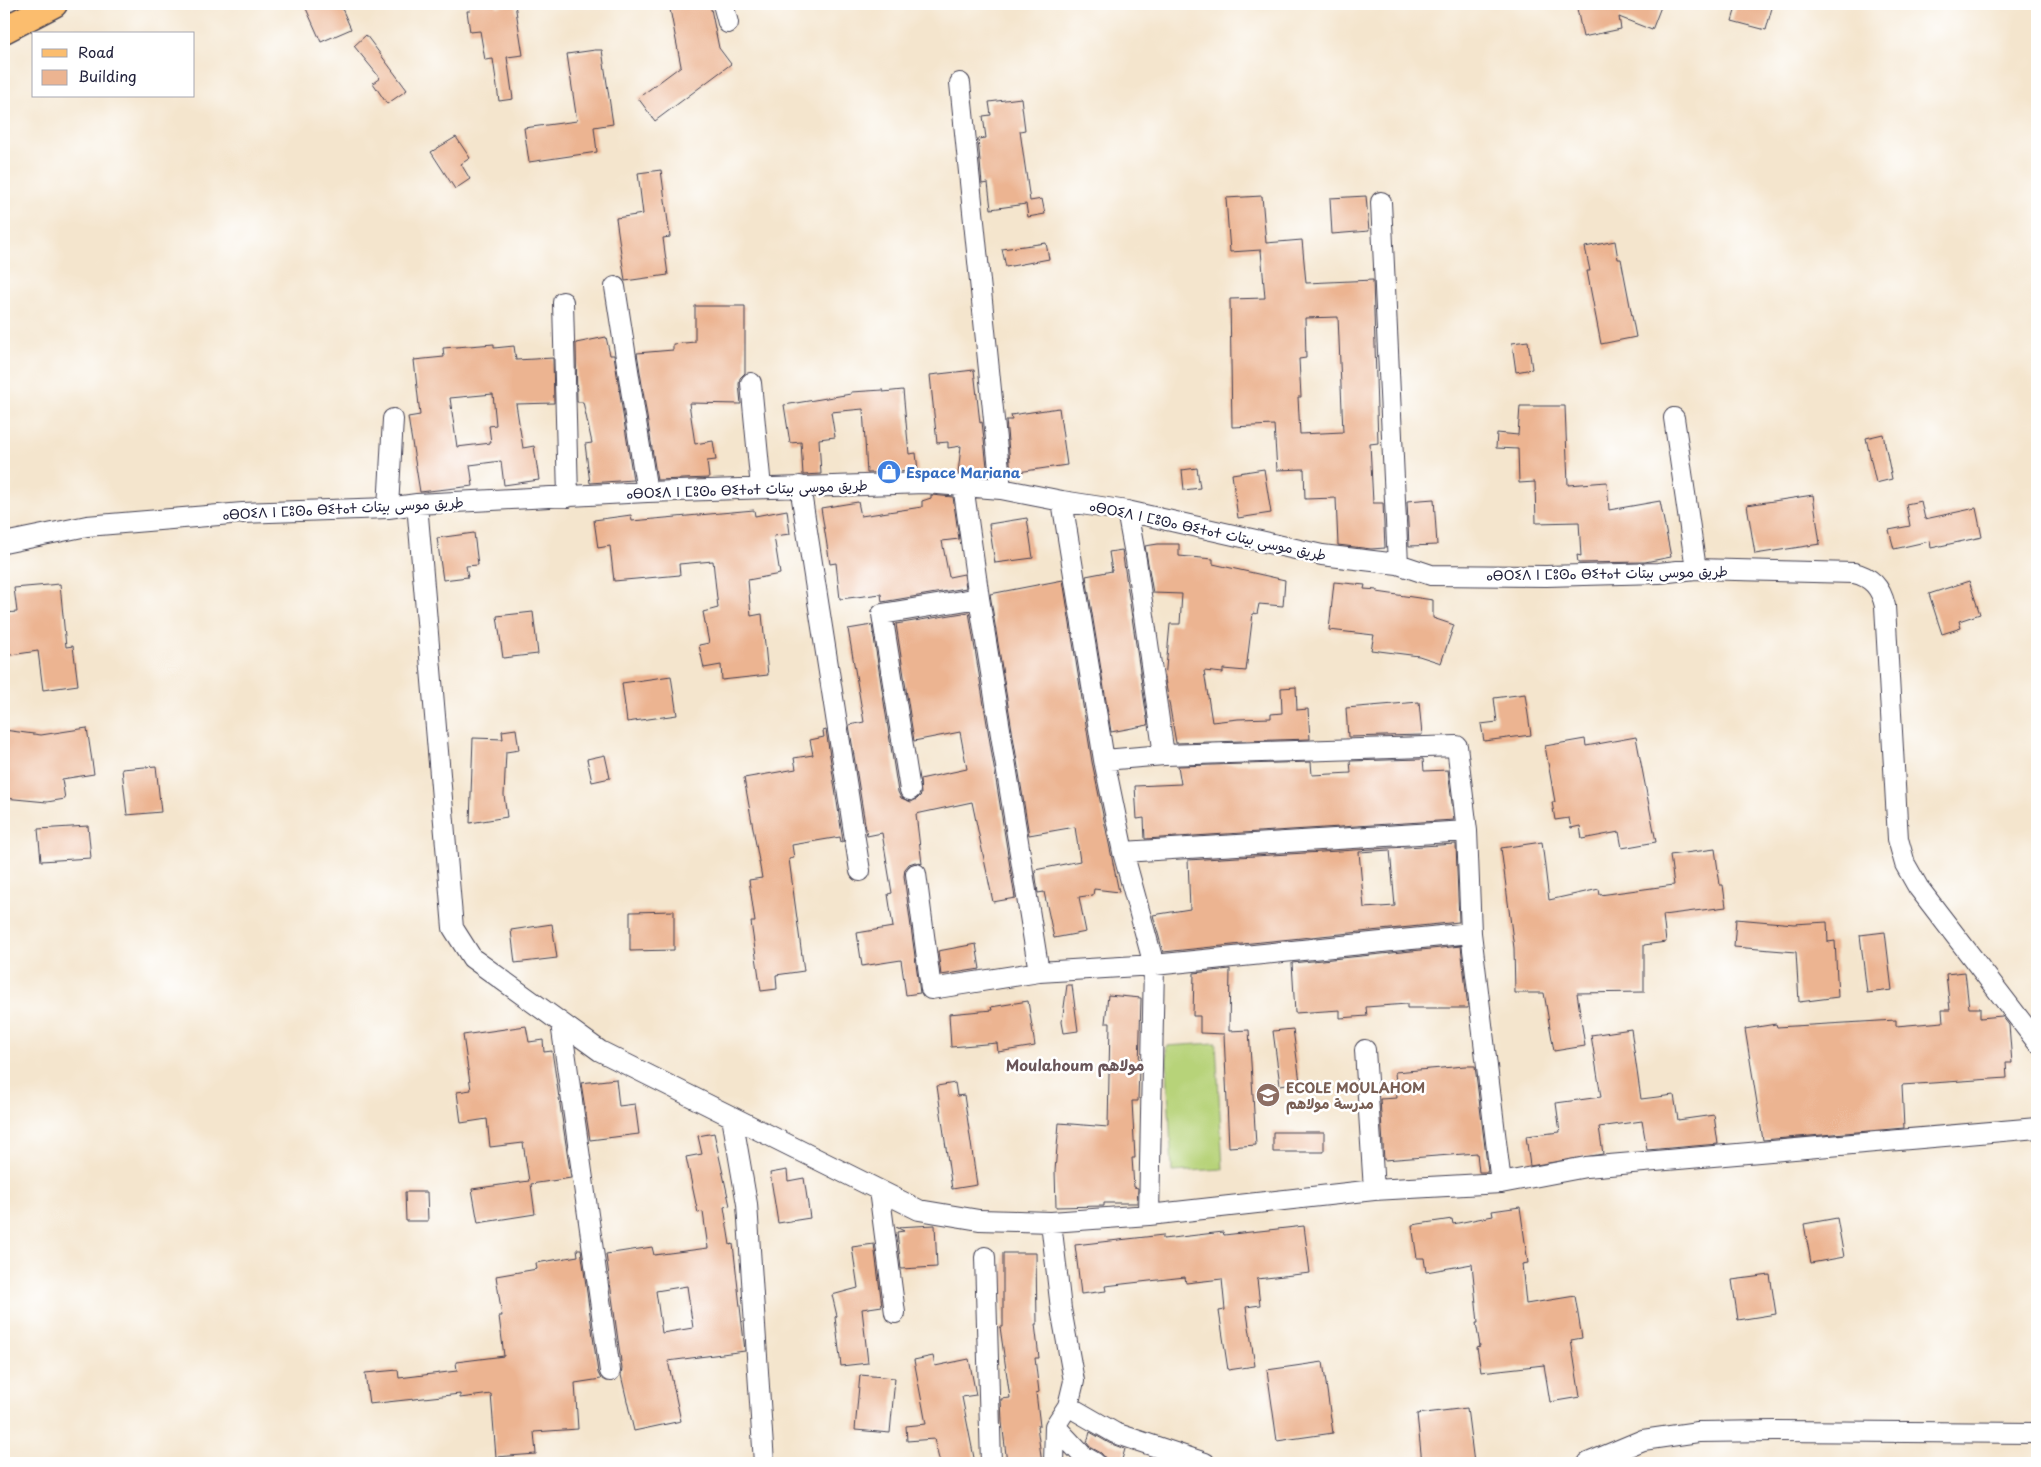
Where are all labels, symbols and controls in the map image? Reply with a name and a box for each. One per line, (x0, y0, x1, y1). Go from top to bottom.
legend (32, 32, 195, 98)
text: Road (78, 40, 114, 63)
text: Building (78, 64, 137, 87)
shop icon: Espace Mariana (876, 459, 902, 485)
place label: Espace Mariana (906, 462, 1021, 483)
street label: ⴰⴱⵔⵉⴷ ⵏ ⵎⵓⵙⴰ ⴱⵉⵜⴰⵜ طريق موسى بيتات (626, 474, 868, 504)
street label: ⴰⴱⵔⵉⴷ ⵏ ⵎⵓⵙⴰ ⴱⵉⵜⴰⵜ طريق موسى بيتات (222, 491, 464, 525)
street label: ⴰⴱⵔⵉⴷ ⵏ ⵎⵓⵙⴰ ⴱⵉⵜⴰⵜ طريق موسى بيتات (1088, 495, 1328, 565)
street label: ⴰⴱⵔⵉⴷ ⵏ ⵎⵓⵙⴰ ⴱⵉⵜⴰⵜ طريق موسى بيتات (1486, 560, 1728, 586)
district label: Moulahoum مولاهم (1006, 1053, 1144, 1077)
place label: ECOLE MOULAHOM مدرسة مولاهم (1286, 1077, 1425, 1115)
school or university icon: ECOLE MOULAHOM مدرسة مولاهم (1255, 1082, 1281, 1108)

